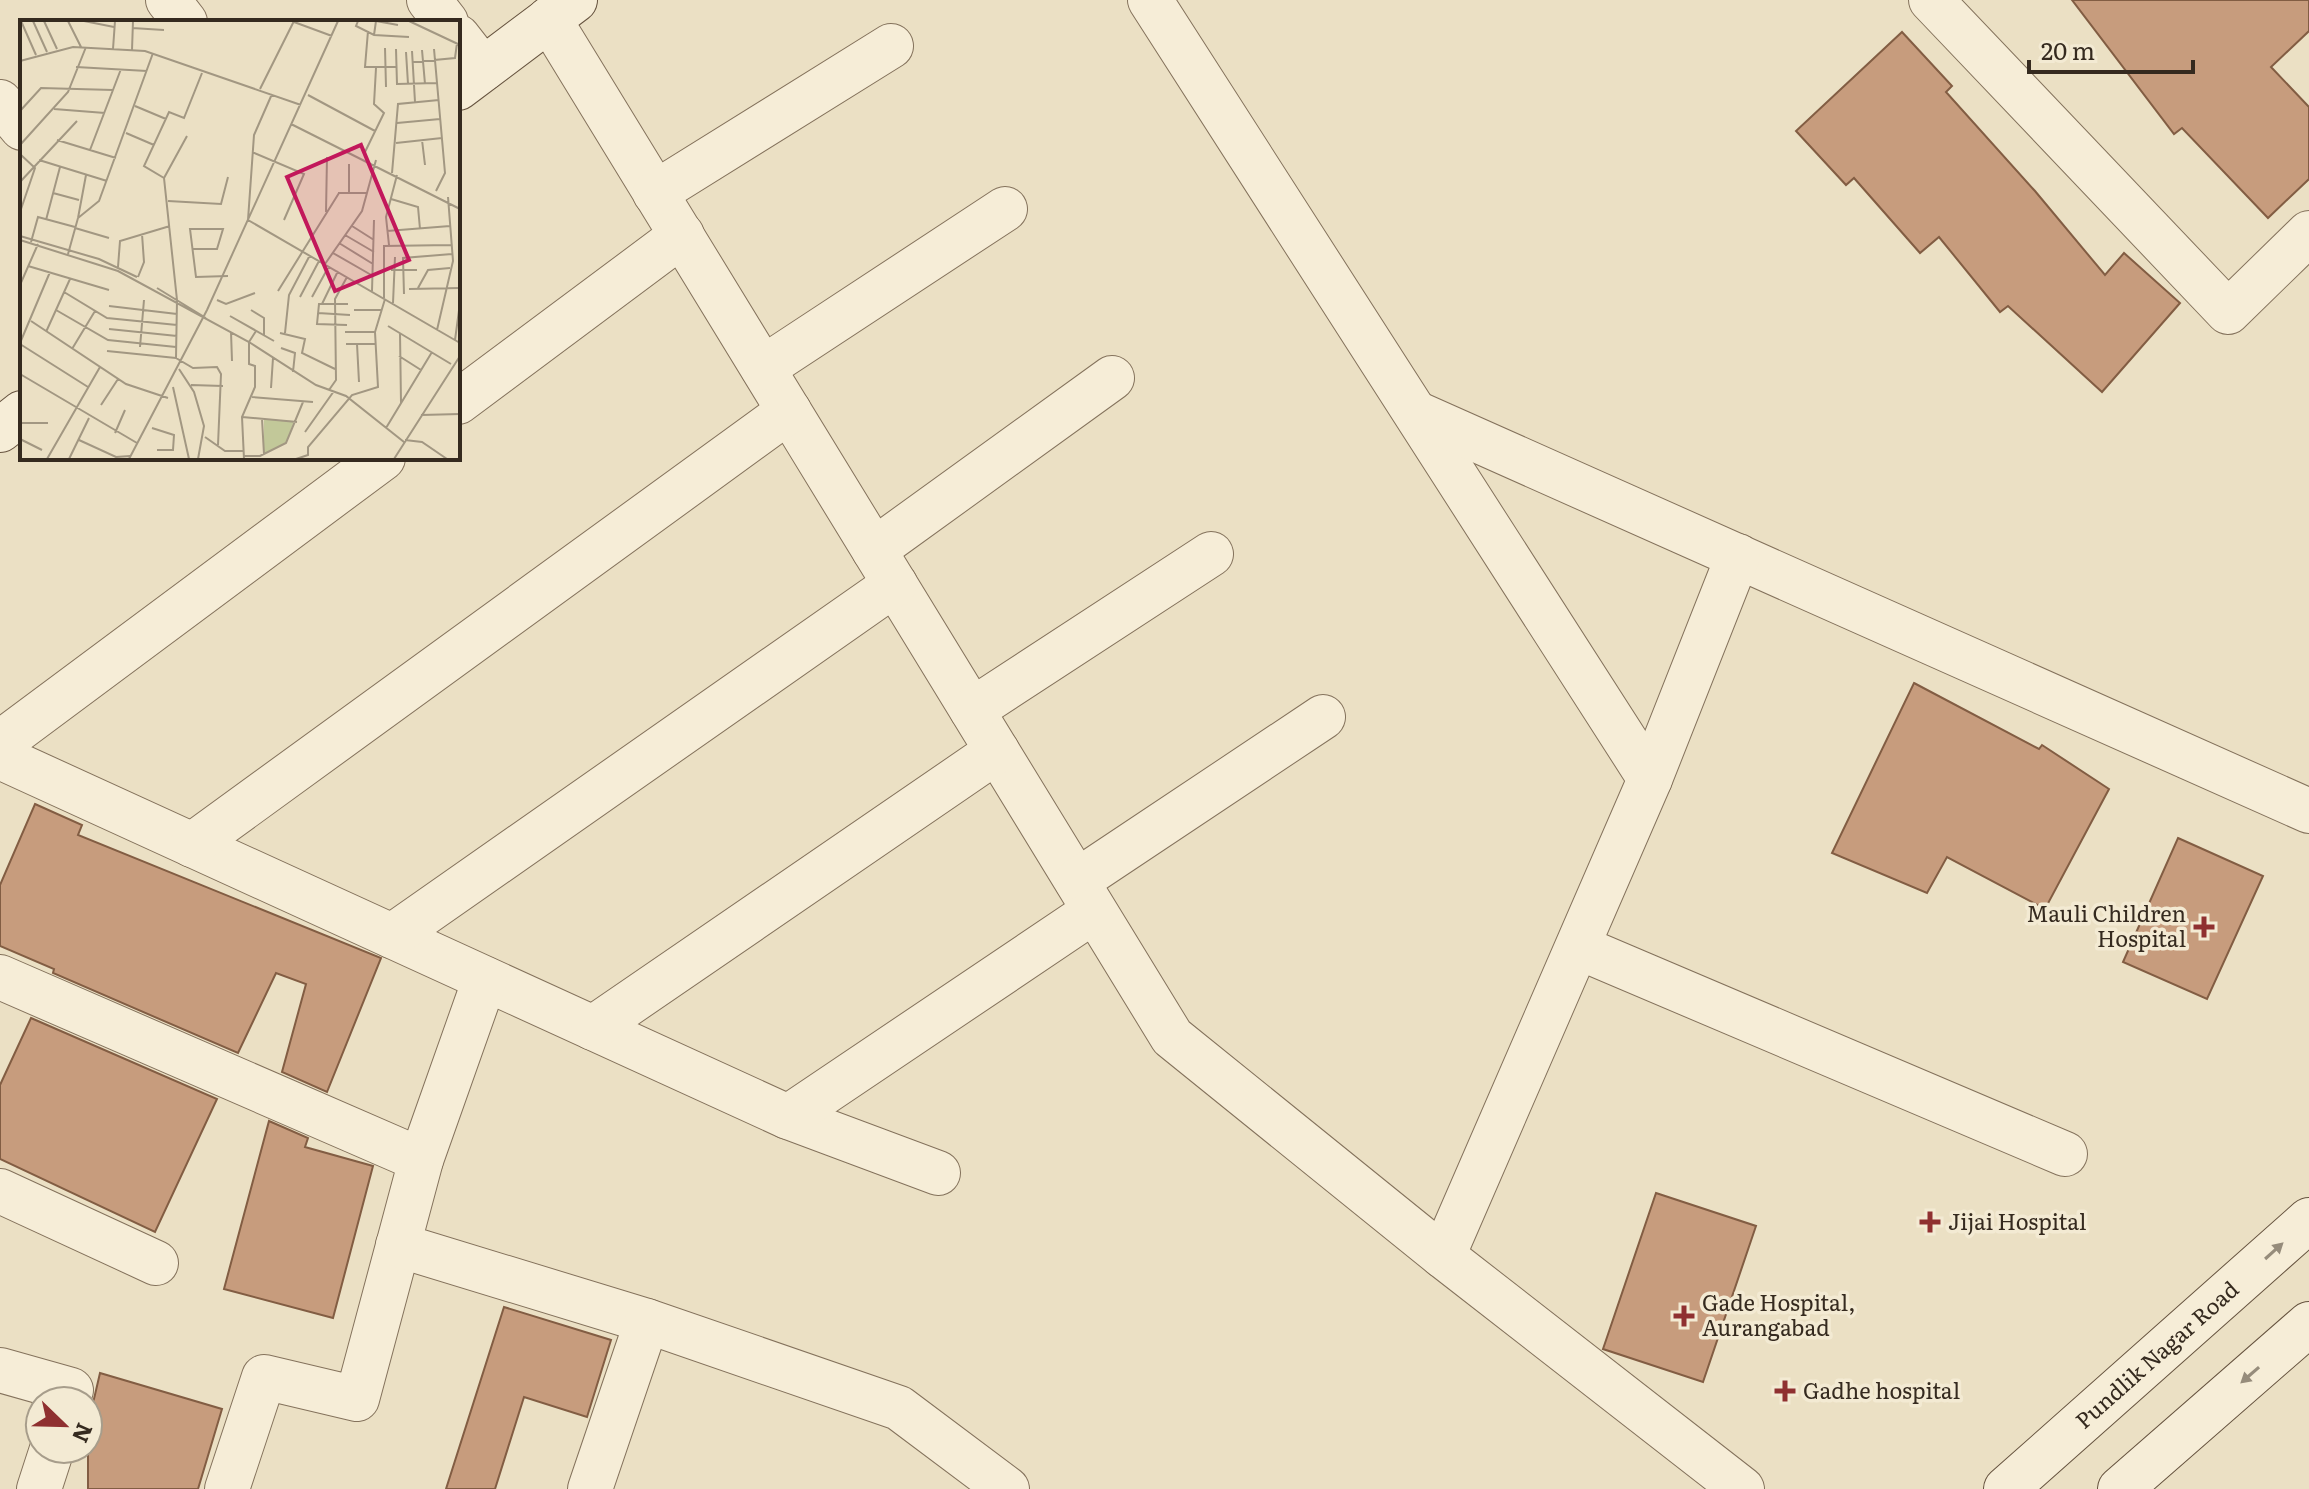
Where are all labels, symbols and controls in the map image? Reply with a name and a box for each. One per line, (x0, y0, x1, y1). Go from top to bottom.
inset map (20, 20, 460, 460)
scale bar (2029, 24, 2193, 74)
text: 20 m (2041, 32, 2095, 67)
place label: Mauli Children Hospital (2027, 896, 2186, 954)
marker: Mauli Children Hospital (2193, 916, 2215, 938)
place label: Jijai Hospital (1948, 1204, 2086, 1237)
marker: Jijai Hospital (1919, 1211, 1941, 1233)
one-way arrow (2265, 1243, 2284, 1261)
street label: Pundlik Nagar Road (2067, 1272, 2245, 1435)
place label: Gade Hospital, Aurangabad (1702, 1285, 1855, 1343)
marker: Gade Hospital, Aurangabad (1673, 1305, 1695, 1327)
one-way arrow (2241, 1366, 2260, 1384)
place label: Gadhe hospital (1803, 1373, 1960, 1406)
marker: Gadhe hospital (1774, 1380, 1796, 1402)
north arrow (24, 1385, 104, 1465)
text: N (65, 1418, 103, 1448)

